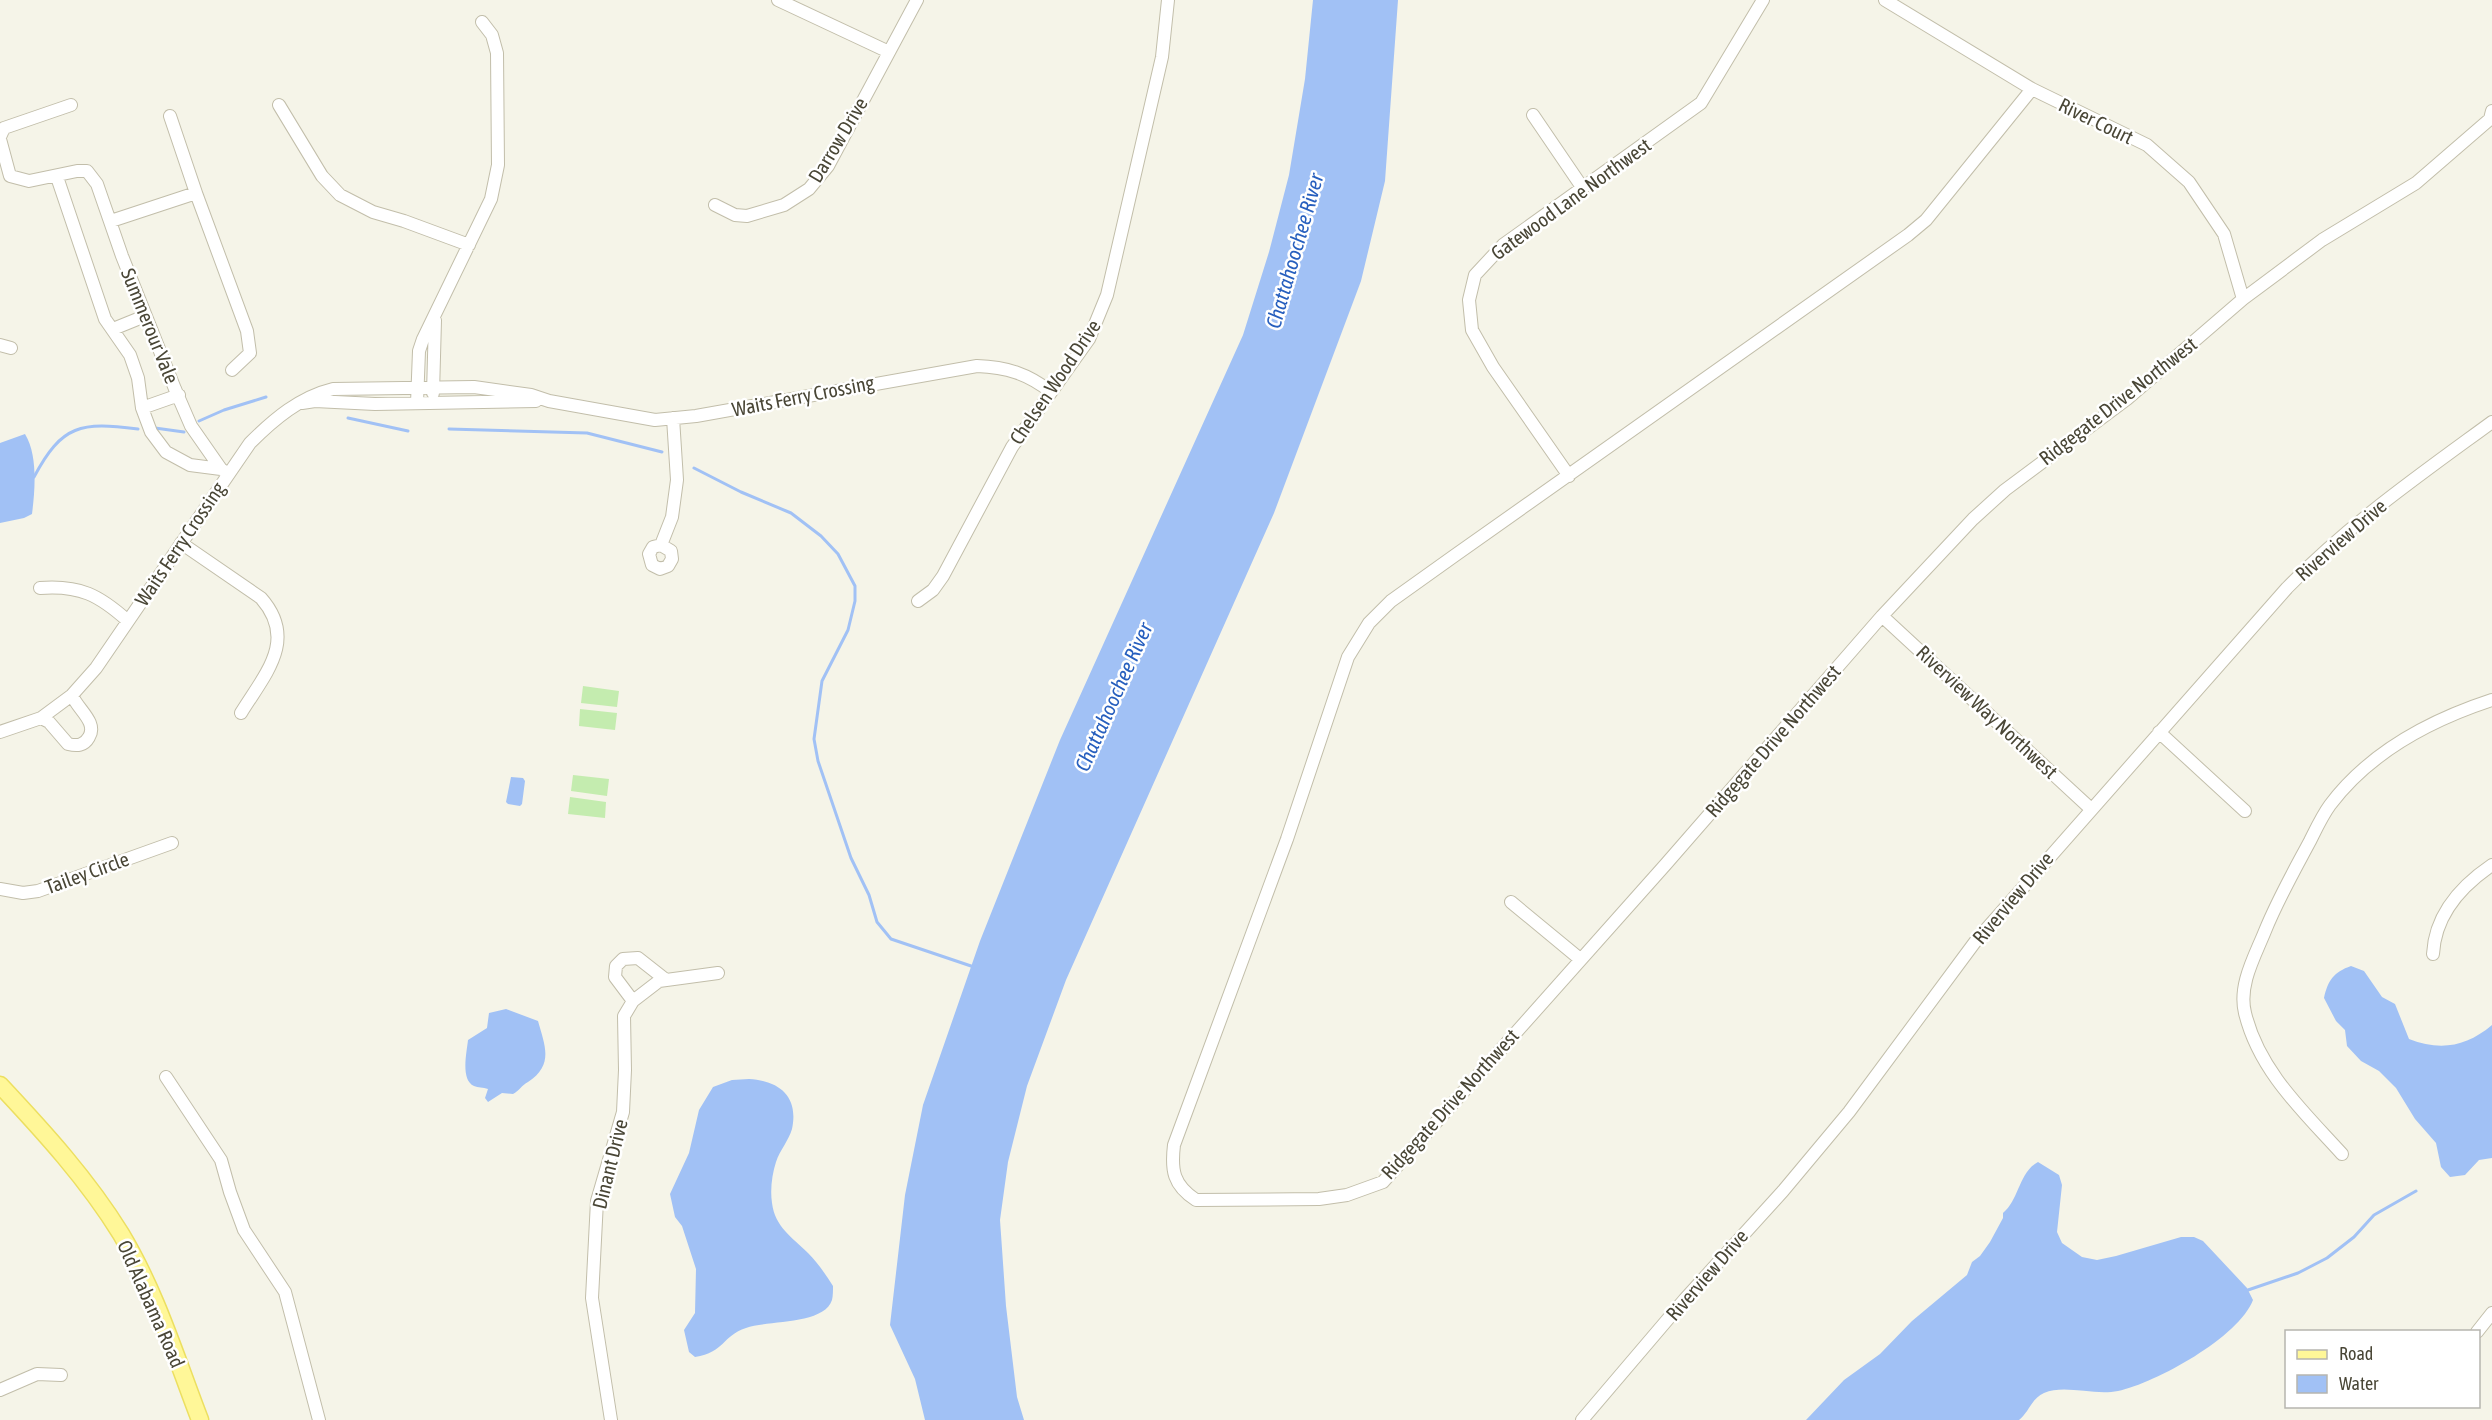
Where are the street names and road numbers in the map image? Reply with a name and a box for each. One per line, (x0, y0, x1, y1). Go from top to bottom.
street label: Darrow Drive (803, 93, 872, 186)
street label: River Court (2055, 93, 2137, 148)
street label: Gatewood Lane Northwest (1486, 133, 1655, 264)
street label: Summerour Vale (117, 265, 184, 387)
street label: Chelsen Wood Drive (1004, 315, 1105, 448)
street label: Ridgegate Drive Northwest (2034, 332, 2201, 469)
street label: Waits Ferry Crossing (730, 370, 876, 421)
street label: Waits Ferry Crossing (130, 477, 230, 610)
street label: Riverview Drive (2291, 494, 2391, 585)
street label: Riverview Way Northwest (1912, 640, 2063, 783)
street label: Ridgegate Drive Northwest (1700, 660, 1845, 821)
street label: Tailey Circle (42, 847, 132, 898)
street label: Riverview Drive (1968, 847, 2058, 948)
street label: Ridgegate Drive Northwest (1376, 1024, 1523, 1183)
street label: Dinant Drive (587, 1117, 632, 1211)
street label: Riverview Drive (1661, 1225, 1752, 1325)
street label: Old Alabama Road (113, 1237, 190, 1371)

